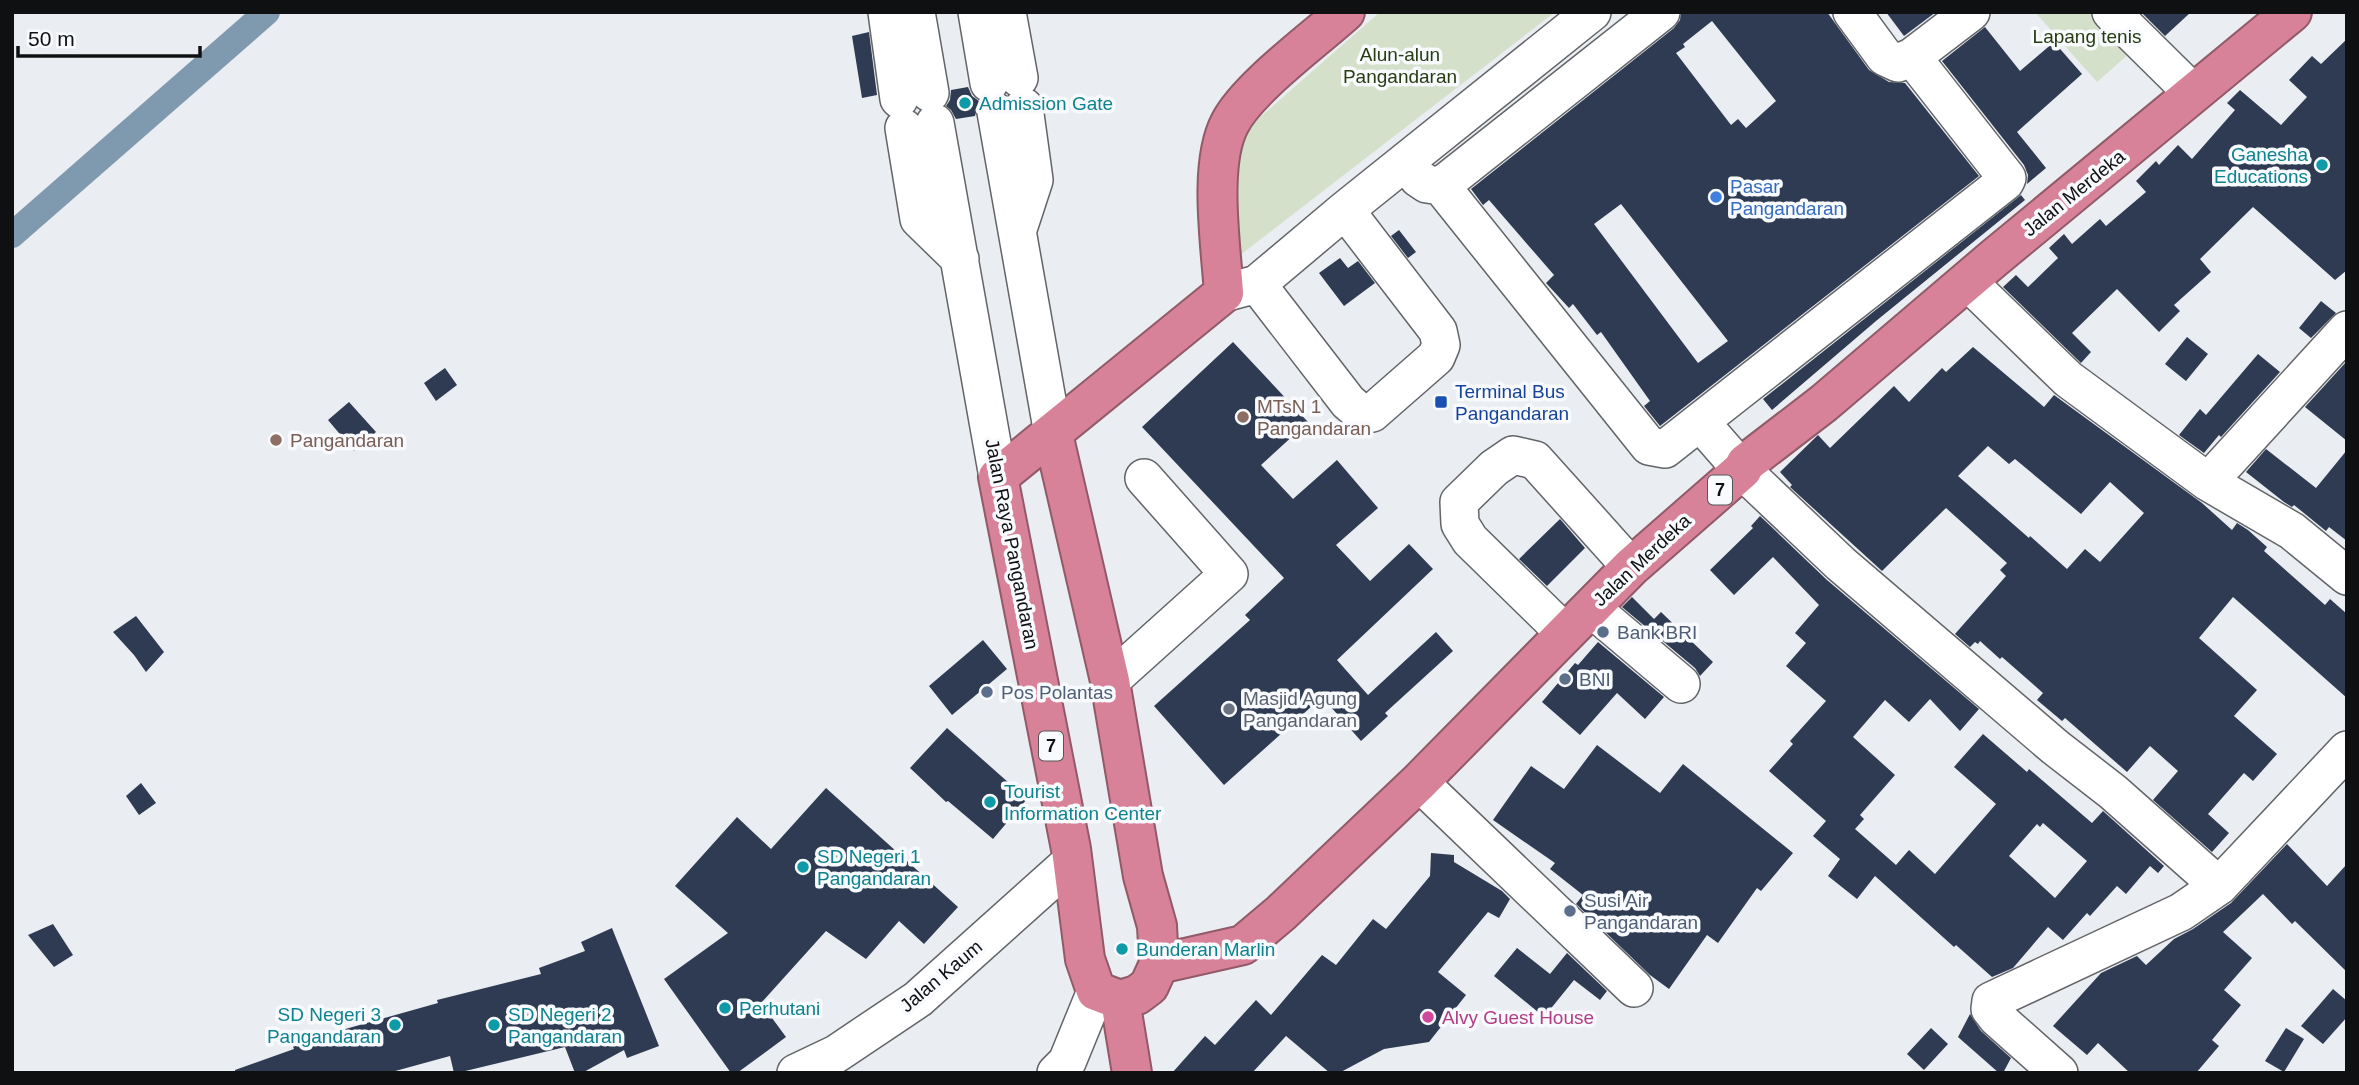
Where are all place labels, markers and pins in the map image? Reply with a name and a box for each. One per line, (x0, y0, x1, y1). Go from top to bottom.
place label: Admission Gate (979, 93, 1113, 114)
marker: Admission Gate (957, 95, 973, 111)
place label: Ganesha Educations (2214, 144, 2308, 187)
marker: Ganesha Educations (2314, 157, 2330, 173)
place label: Pasar Pangandaran (1730, 176, 1844, 219)
marker: Pasar Pangandaran (1708, 189, 1724, 205)
place label: Terminal Bus Pangandaran (1455, 381, 1569, 424)
marker: Terminal Bus Pangandaran (1433, 394, 1449, 410)
place label: MTsN 1 Pangandaran (1257, 396, 1371, 439)
marker: MTsN 1 Pangandaran (1235, 409, 1251, 425)
place label: Pangandaran (290, 430, 404, 451)
marker: Pangandaran (268, 432, 284, 448)
place label: Bank BRI (1617, 622, 1697, 643)
marker: Bank BRI (1595, 624, 1611, 640)
place label: BNI (1579, 669, 1611, 690)
marker: BNI (1557, 671, 1573, 687)
place label: Pos Polantas (1001, 682, 1113, 703)
marker: Pos Polantas (979, 684, 995, 700)
place label: Masjid Agung Pangandaran (1243, 688, 1357, 731)
marker: Masjid Agung Pangandaran (1221, 701, 1237, 717)
place label: Tourist Information Center (1004, 781, 1162, 824)
marker: Tourist Information Center (982, 794, 998, 810)
place label: SD Negeri 1 Pangandaran (817, 846, 931, 889)
marker: SD Negeri 1 Pangandaran (795, 859, 811, 875)
place label: Susi Air Pangandaran (1584, 890, 1698, 933)
marker: Susi Air Pangandaran (1562, 903, 1578, 919)
place label: Bunderan Marlin (1136, 939, 1275, 960)
marker: Bunderan Marlin (1114, 941, 1130, 957)
place label: Perhutani (739, 998, 820, 1019)
marker: Perhutani (717, 1000, 733, 1016)
place label: SD Negeri 3 Pangandaran (267, 1004, 381, 1047)
place label: SD Negeri 2 Pangandaran (508, 1004, 622, 1047)
place label: Alvy Guest House (1442, 1007, 1594, 1028)
marker: Alvy Guest House (1420, 1009, 1436, 1025)
marker: SD Negeri 3 Pangandaran (387, 1017, 403, 1033)
marker: SD Negeri 2 Pangandaran (486, 1017, 502, 1033)

